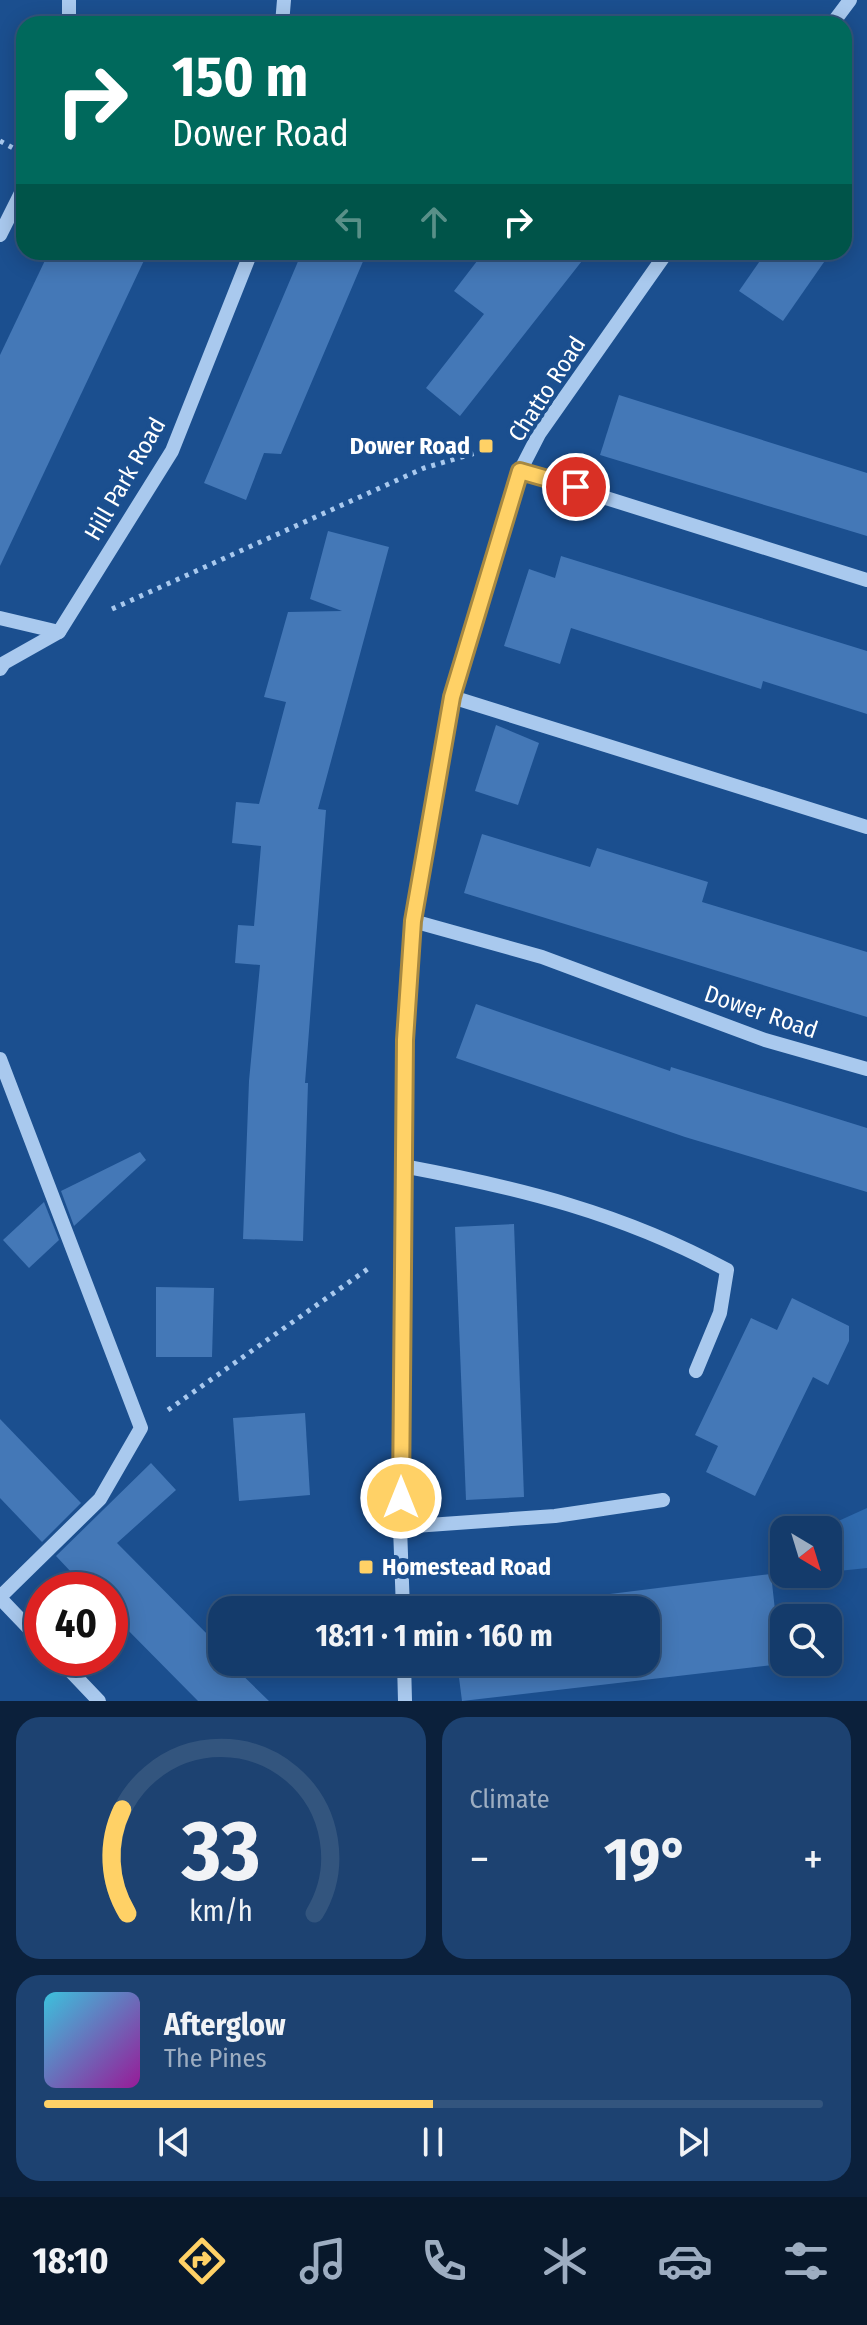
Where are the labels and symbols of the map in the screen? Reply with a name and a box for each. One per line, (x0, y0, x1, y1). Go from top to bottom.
street label: Chatto Road (503, 331, 591, 447)
street label: Hill Park Road (79, 413, 171, 545)
place label: Dower Road (350, 432, 470, 460)
marker: Dower Road (477, 437, 495, 455)
pin (542, 453, 610, 521)
street label: Dower Road (701, 980, 821, 1044)
position arrow (359, 1456, 443, 1540)
north arrow (770, 1516, 842, 1588)
place label: Homestead Road (382, 1553, 551, 1581)
marker: Homestead Road (357, 1558, 375, 1576)
speed limit sign: 40 (24, 1572, 128, 1676)

